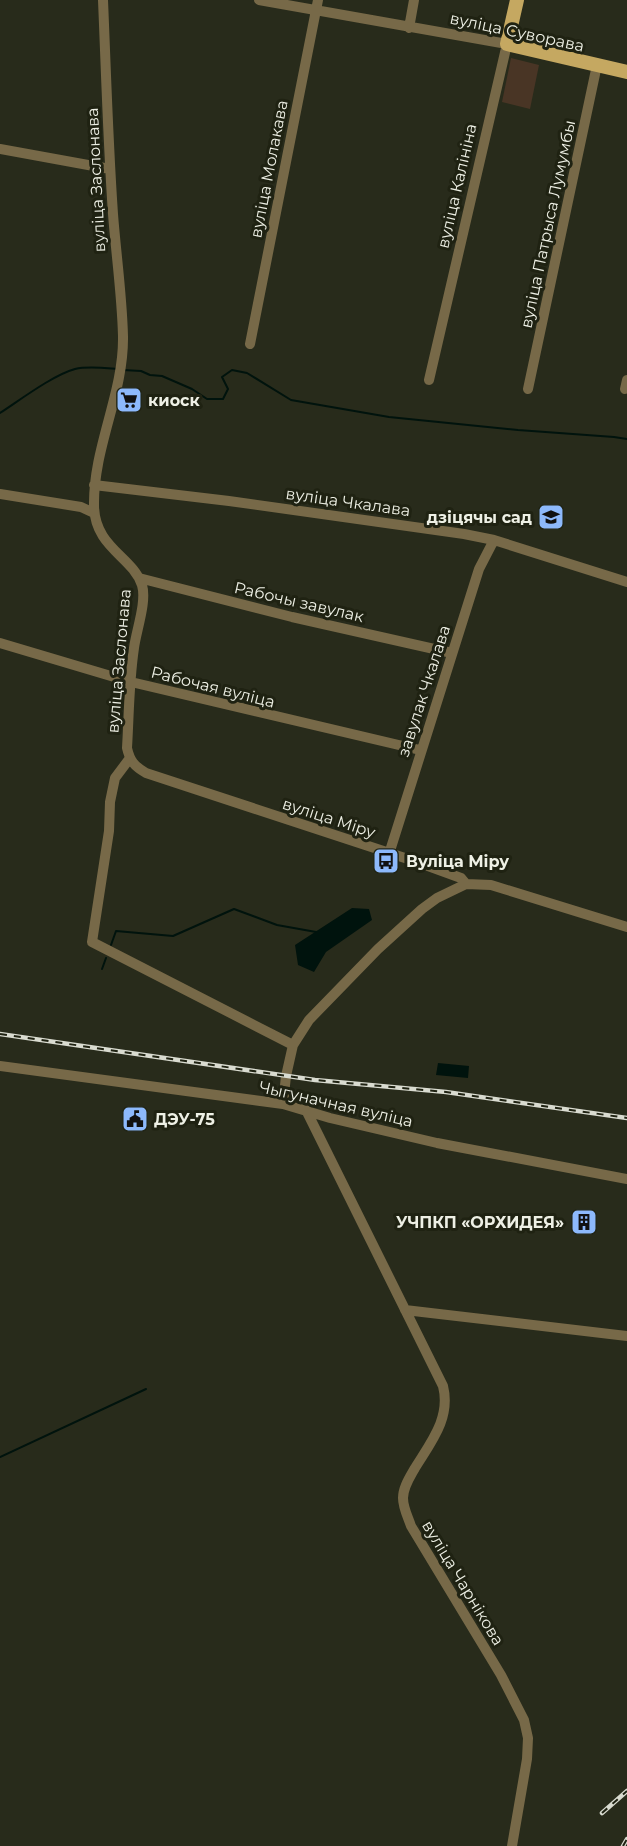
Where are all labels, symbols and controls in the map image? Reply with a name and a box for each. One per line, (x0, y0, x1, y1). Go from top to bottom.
street label: вуліца Суворава (448, 8, 586, 56)
street label: вуліца Молакава (246, 99, 292, 239)
street label: вуліца Заслонава (83, 107, 109, 253)
street label: вуліца Патрыса Лумумбы (517, 118, 579, 330)
street label: вуліца Калініна (433, 122, 481, 250)
supermarket icon: киоск (114, 385, 144, 415)
place label: киоск (148, 391, 201, 410)
street label: вуліца Чкалава (284, 484, 412, 520)
school or university icon: дзіцячы сад (536, 502, 566, 532)
place label: дзіцячы сад (427, 508, 532, 527)
street label: Рабочы завулак (232, 578, 366, 626)
street label: вуліца Заслонава (103, 588, 135, 734)
street label: завулак Чкалава (394, 623, 454, 759)
street label: Рабочая вуліца (149, 662, 277, 712)
street label: вуліца Міру (280, 794, 378, 842)
bus stop icon: Вуліца Міру (371, 846, 401, 876)
place label: Вуліца Міру (406, 852, 509, 871)
street label: Чыгуначная вуліца (257, 1077, 415, 1131)
public building icon: ДЭУ-75 (120, 1104, 150, 1134)
place label: ДЭУ-75 (154, 1110, 215, 1129)
building icon: УЧПКП «ОРХИДЕЯ» (569, 1207, 599, 1237)
place label: УЧПКП «ОРХИДЕЯ» (396, 1213, 564, 1232)
street label: вуліца Чарнікова (418, 1517, 508, 1649)

